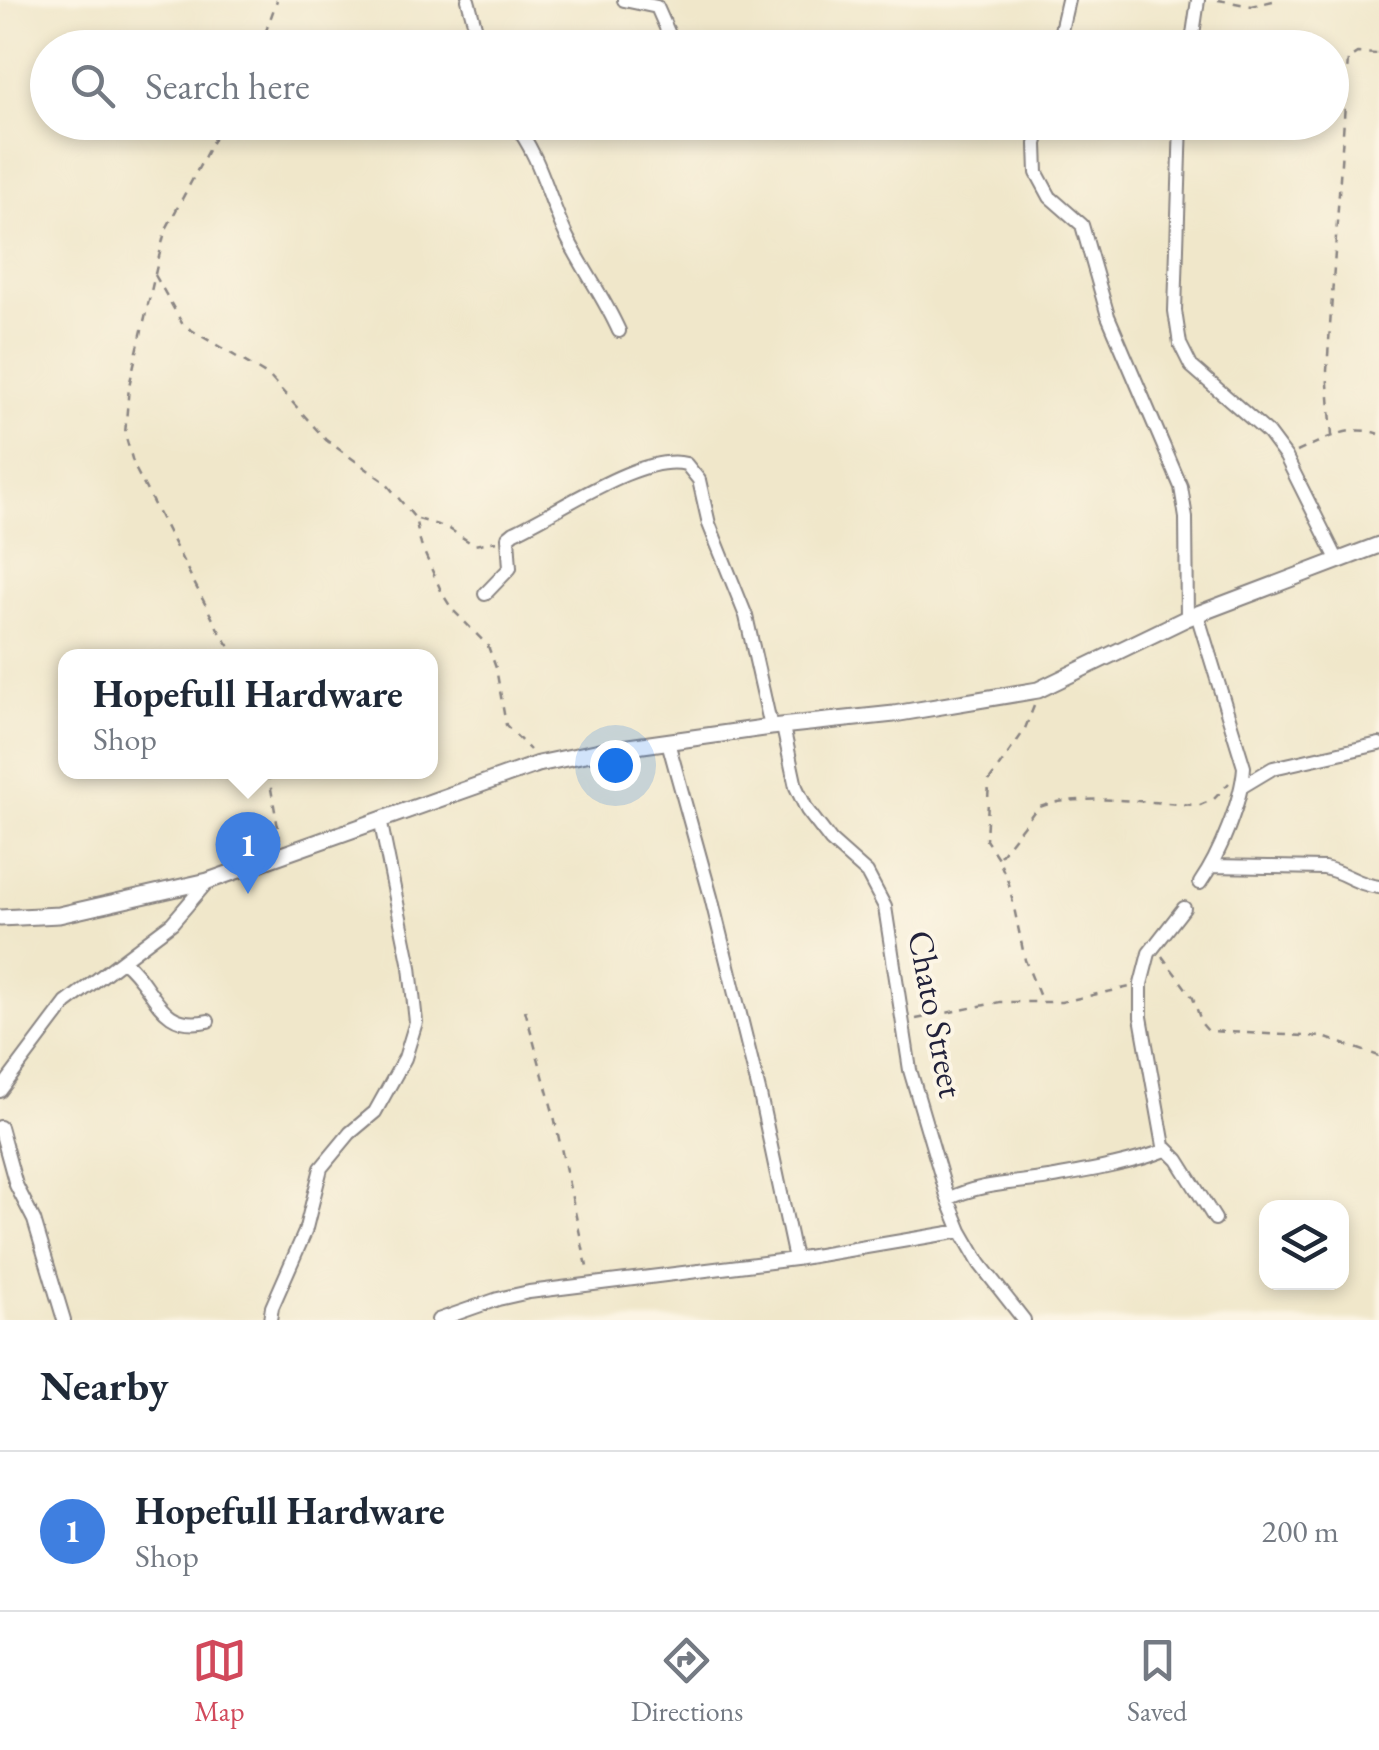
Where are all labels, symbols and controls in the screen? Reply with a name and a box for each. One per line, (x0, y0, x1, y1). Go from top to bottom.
search box (30, 30, 1349, 140)
icon: search (65, 58, 120, 113)
text: Search here (145, 61, 310, 110)
popup (58, 649, 438, 779)
text: Hopefull Hardware (93, 669, 403, 718)
text: Shop (93, 718, 157, 760)
your location (590, 740, 641, 791)
pin: 1 (216, 812, 280, 894)
street label: Chato Street (898, 927, 975, 1101)
map controls (1259, 1200, 1349, 1290)
button: layers (1259, 1200, 1349, 1290)
text: Nearby (40, 1358, 169, 1413)
text: Hopefull Hardware (135, 1486, 445, 1535)
text: 1 (64, 1510, 81, 1552)
text: 200 m (1262, 1510, 1339, 1552)
text: Shop (135, 1535, 199, 1577)
tab: Map (192, 1633, 247, 1729)
tab: Directions (631, 1633, 743, 1729)
tab: Saved (1127, 1633, 1187, 1729)

